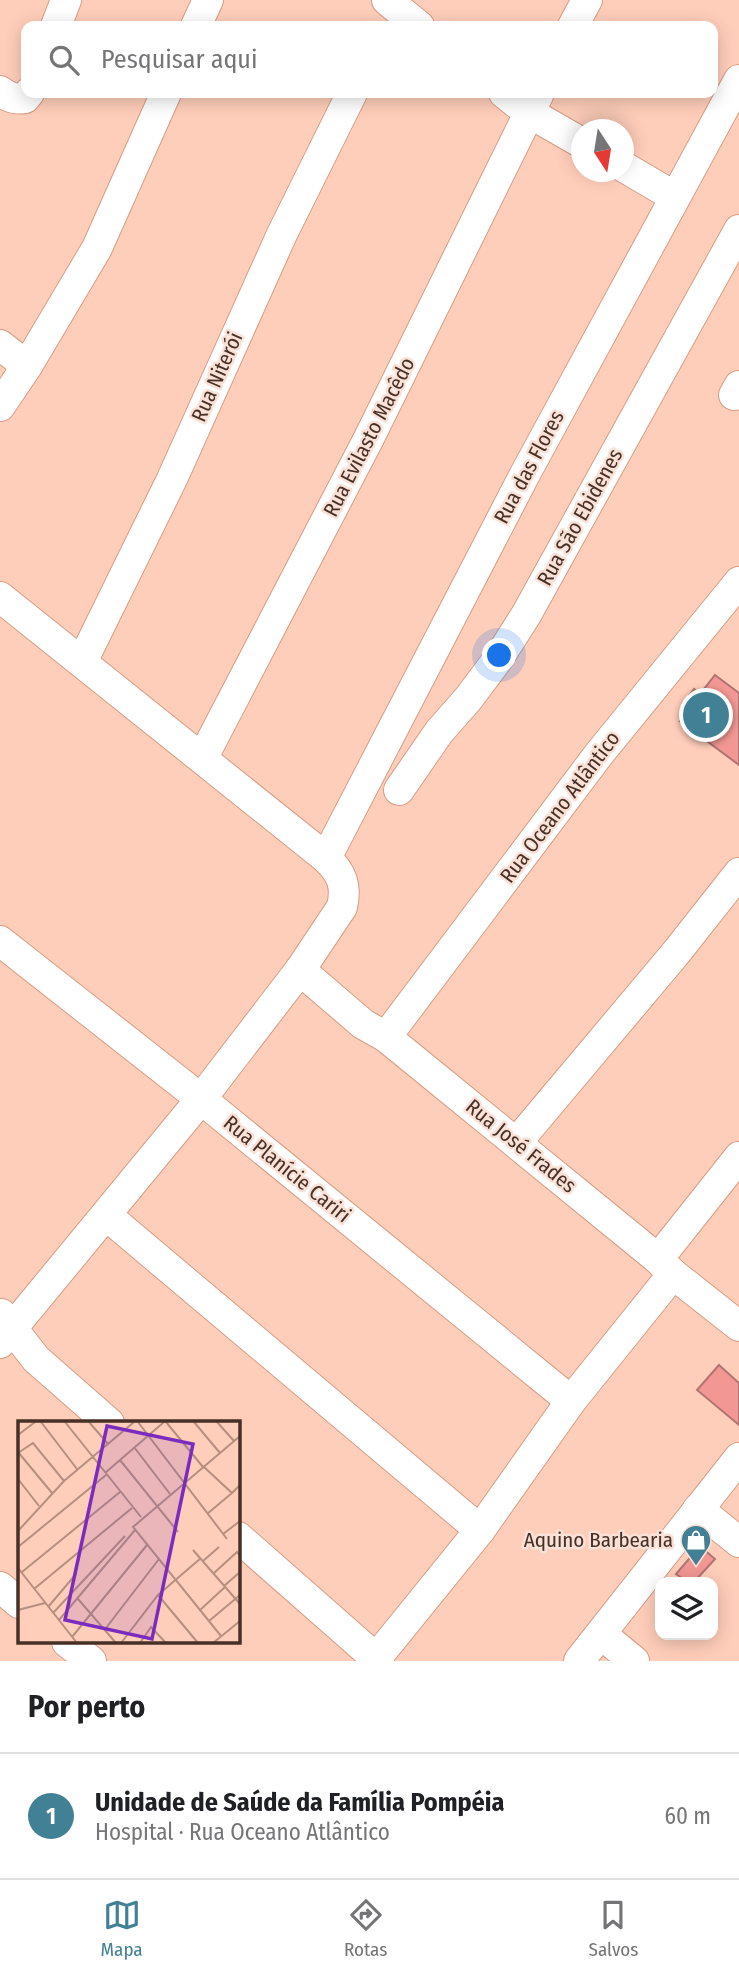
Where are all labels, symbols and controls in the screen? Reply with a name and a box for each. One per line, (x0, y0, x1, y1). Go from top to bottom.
search box (21, 21, 718, 98)
icon: search (45, 41, 83, 79)
text: Pesquisar aqui (101, 44, 258, 75)
north arrow (571, 119, 634, 182)
street label: Rua Niterói (186, 328, 248, 426)
street label: Rua Evilasto Macêdo (318, 353, 420, 521)
street label: Rua das Flores (488, 406, 570, 528)
street label: Rua São Ebidenes (532, 444, 628, 590)
your location (482, 638, 516, 672)
pin: 1 (683, 689, 729, 741)
street label: Rua Oceano Atlântico (494, 726, 626, 888)
street label: Rua José Frades (460, 1093, 582, 1199)
street label: Rua Planície Cariri (218, 1110, 356, 1228)
inset map (18, 1421, 240, 1644)
shop icon: Aquino Barbearia (679, 1523, 713, 1567)
place label: Aquino Barbearia (524, 1527, 673, 1553)
map controls (655, 1577, 718, 1640)
button: layers (655, 1577, 718, 1640)
text: Por perto (28, 1689, 145, 1725)
text: Unidade de Saúde da Família Pompéia (95, 1787, 504, 1818)
text: 1 (46, 1802, 56, 1830)
text: 60 m (665, 1802, 711, 1830)
text: Hospital · Rua Oceano Atlântico (95, 1818, 390, 1846)
tab: Mapa (101, 1896, 143, 1961)
tab: Rotas (344, 1896, 387, 1961)
tab: Salvos (589, 1896, 638, 1961)

